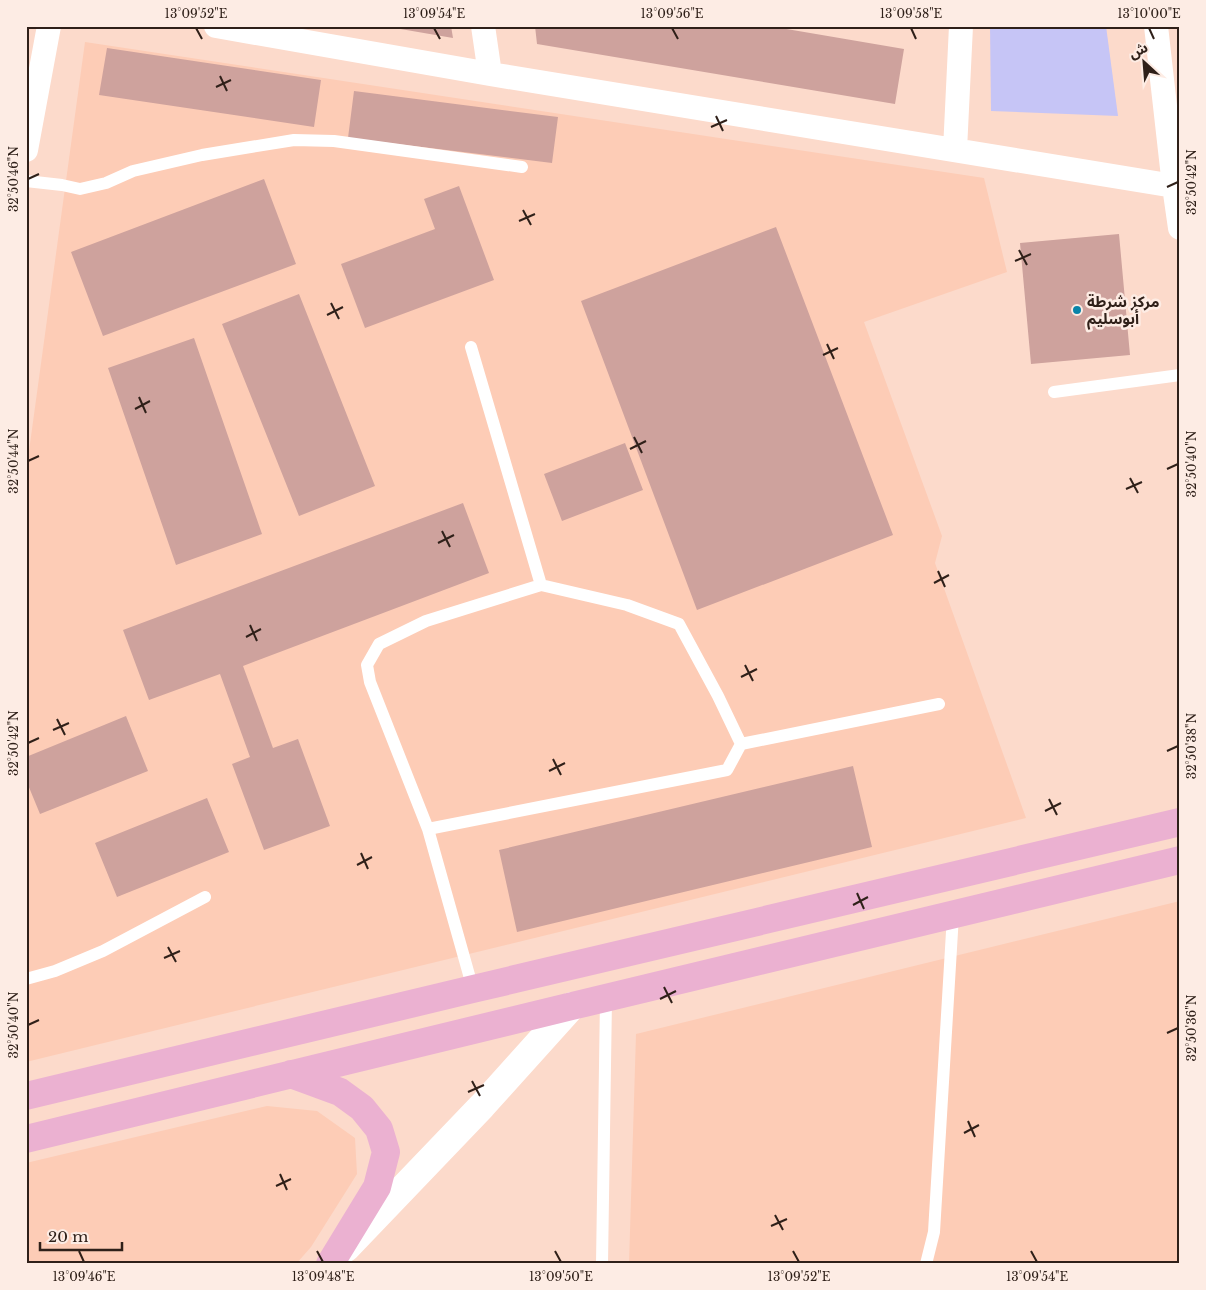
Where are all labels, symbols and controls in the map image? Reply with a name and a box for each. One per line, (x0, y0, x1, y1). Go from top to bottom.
text: 13°09'52"E (165, 6, 228, 21)
text: 13°09'54"E (403, 6, 465, 21)
text: 13°09'56"E (640, 6, 704, 21)
text: 13°09'58"E (880, 6, 943, 21)
text: 13°10'00"E (1117, 6, 1181, 21)
north arrow (1118, 38, 1168, 88)
text: ش (1126, 38, 1151, 63)
text: 32°50'46"N (6, 146, 21, 212)
text: 32°50'42"N (1184, 149, 1199, 215)
place label: مركز شرطة أبوسليم (1087, 292, 1159, 330)
marker: مركز شرطة أبوسليم (1071, 304, 1083, 316)
text: 32°50'44"N (6, 428, 21, 494)
text: 32°50'40"N (1184, 430, 1199, 498)
text: 32°50'42"N (6, 710, 21, 776)
text: 32°50'38"N (1184, 713, 1199, 779)
text: 32°50'40"N (6, 991, 21, 1059)
text: 32°50'36"N (1184, 994, 1199, 1062)
scale bar (40, 1220, 122, 1252)
text: 20 m (48, 1227, 88, 1246)
text: 13°09'46"E (52, 1269, 116, 1284)
text: 13°09'48"E (292, 1269, 355, 1284)
text: 13°09'50"E (529, 1269, 593, 1284)
text: 13°09'52"E (768, 1269, 831, 1284)
text: 13°09'54"E (1006, 1269, 1068, 1284)

